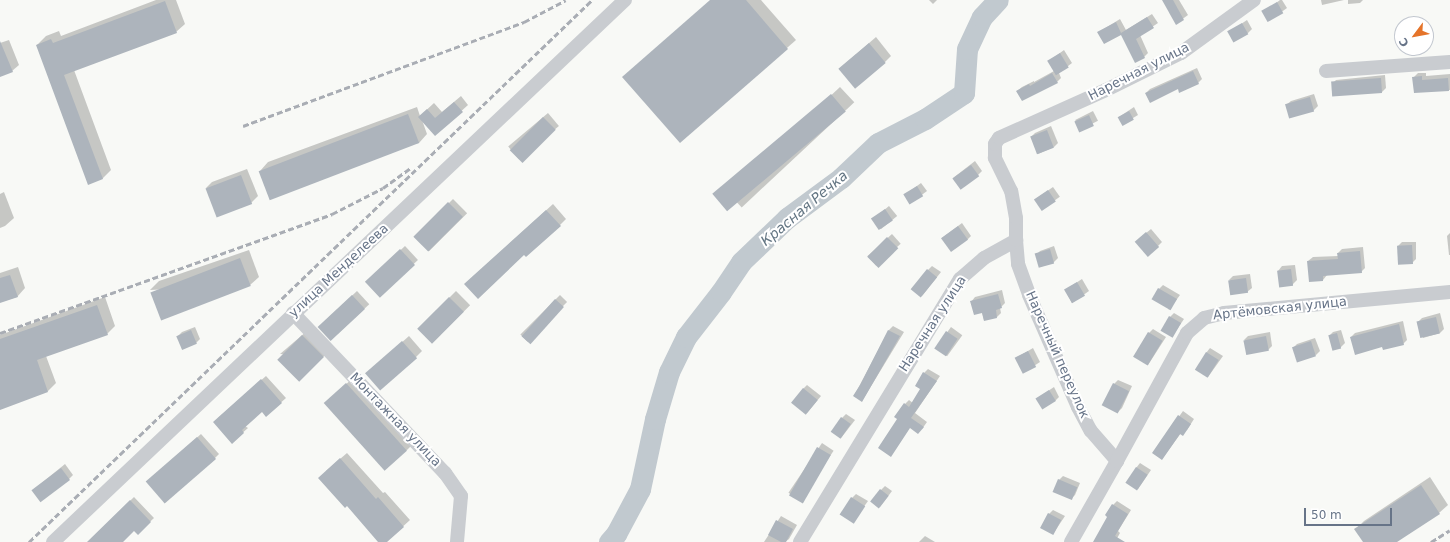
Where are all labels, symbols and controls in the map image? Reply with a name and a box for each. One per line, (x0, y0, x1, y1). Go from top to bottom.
north arrow (1394, 16, 1434, 56)
text: С (1397, 35, 1412, 49)
street label: Наречная улица (1086, 40, 1192, 104)
water label: Красная Речка (757, 167, 851, 249)
street label: улица Менделеева (286, 221, 392, 321)
street label: Наречная улица (896, 273, 970, 375)
street label: Наречный переулок (1022, 289, 1092, 421)
street label: Артёмовская улица (1212, 294, 1348, 324)
street label: Монтажная улица (346, 370, 444, 470)
scale bar (1306, 500, 1394, 526)
text: 50 m (1311, 508, 1342, 522)

